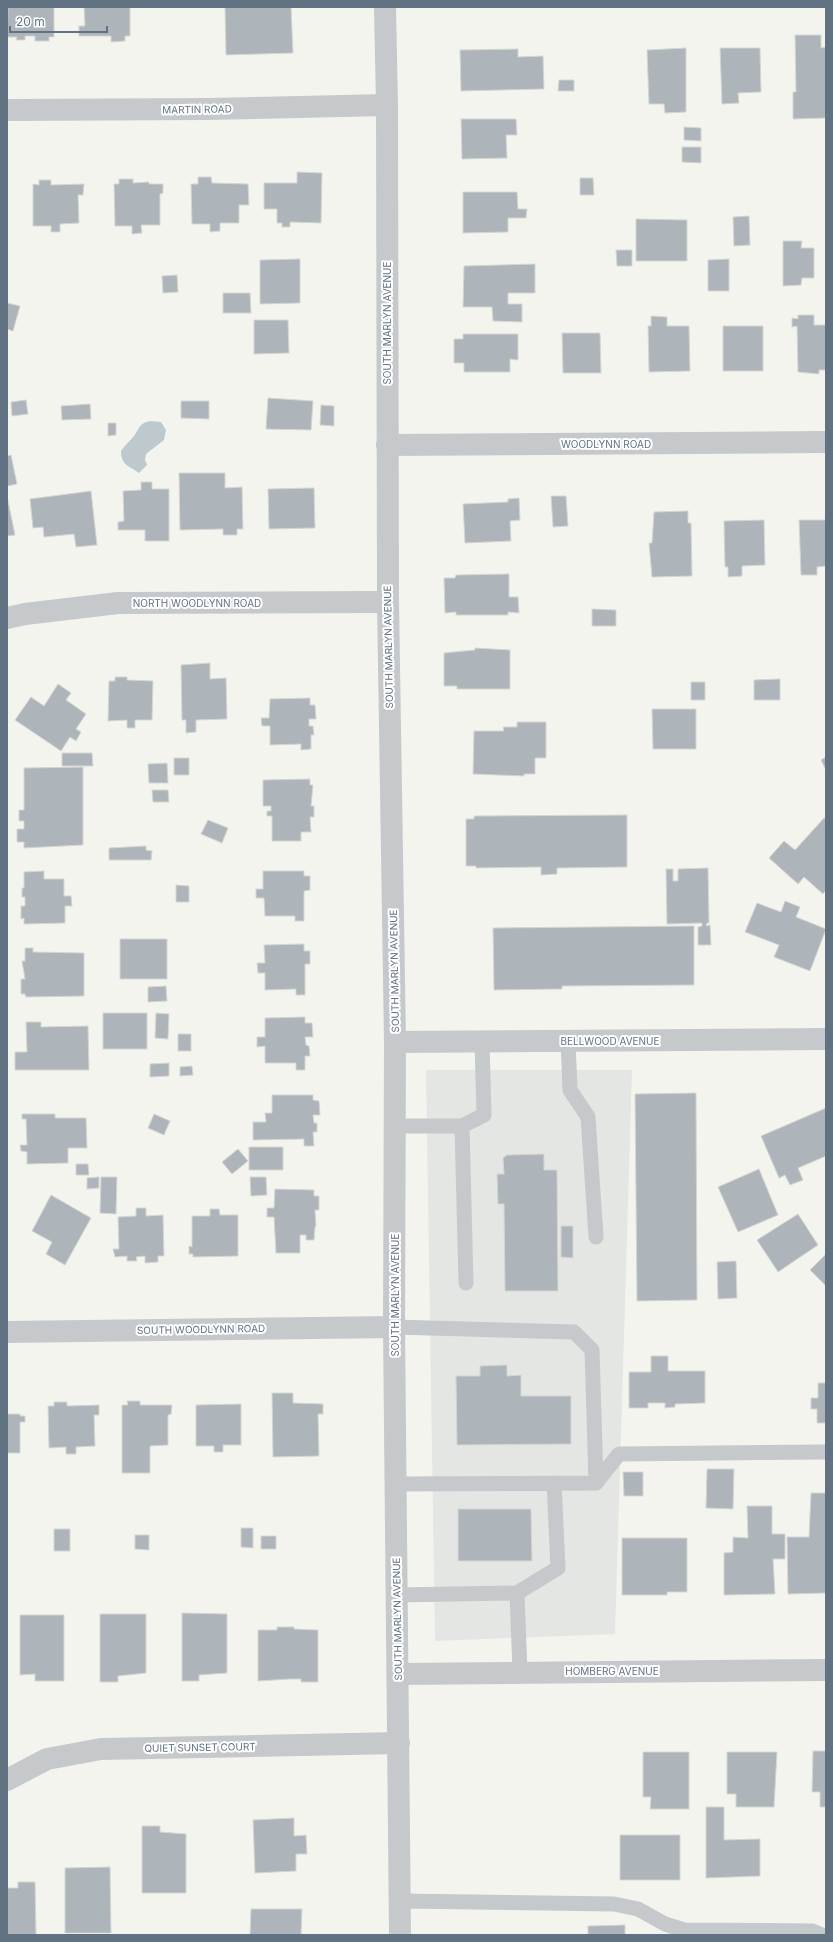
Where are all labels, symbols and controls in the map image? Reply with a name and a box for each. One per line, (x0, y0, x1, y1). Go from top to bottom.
scale bar (10, 8, 107, 34)
text: 20 m (16, 14, 45, 29)
street label: MARTIN ROAD (162, 102, 232, 116)
street label: SOUTH MARLYN AVENUE (381, 261, 393, 385)
street label: WOODLYNN ROAD (561, 438, 651, 450)
street label: SOUTH MARLYN AVENUE (381, 585, 395, 709)
street label: NORTH WOODLYNN ROAD (133, 597, 261, 609)
street label: SOUTH MARLYN AVENUE (387, 909, 401, 1033)
street label: BELLWOOD AVENUE (560, 1035, 660, 1047)
street label: SOUTH MARLYN AVENUE (389, 1233, 401, 1357)
street label: SOUTH WOODLYNN ROAD (137, 1322, 265, 1336)
street label: SOUTH MARLYN AVENUE (390, 1557, 404, 1681)
street label: HOMBERG AVENUE (565, 1665, 659, 1677)
street label: QUIET SUNSET COURT (144, 1740, 256, 1754)

